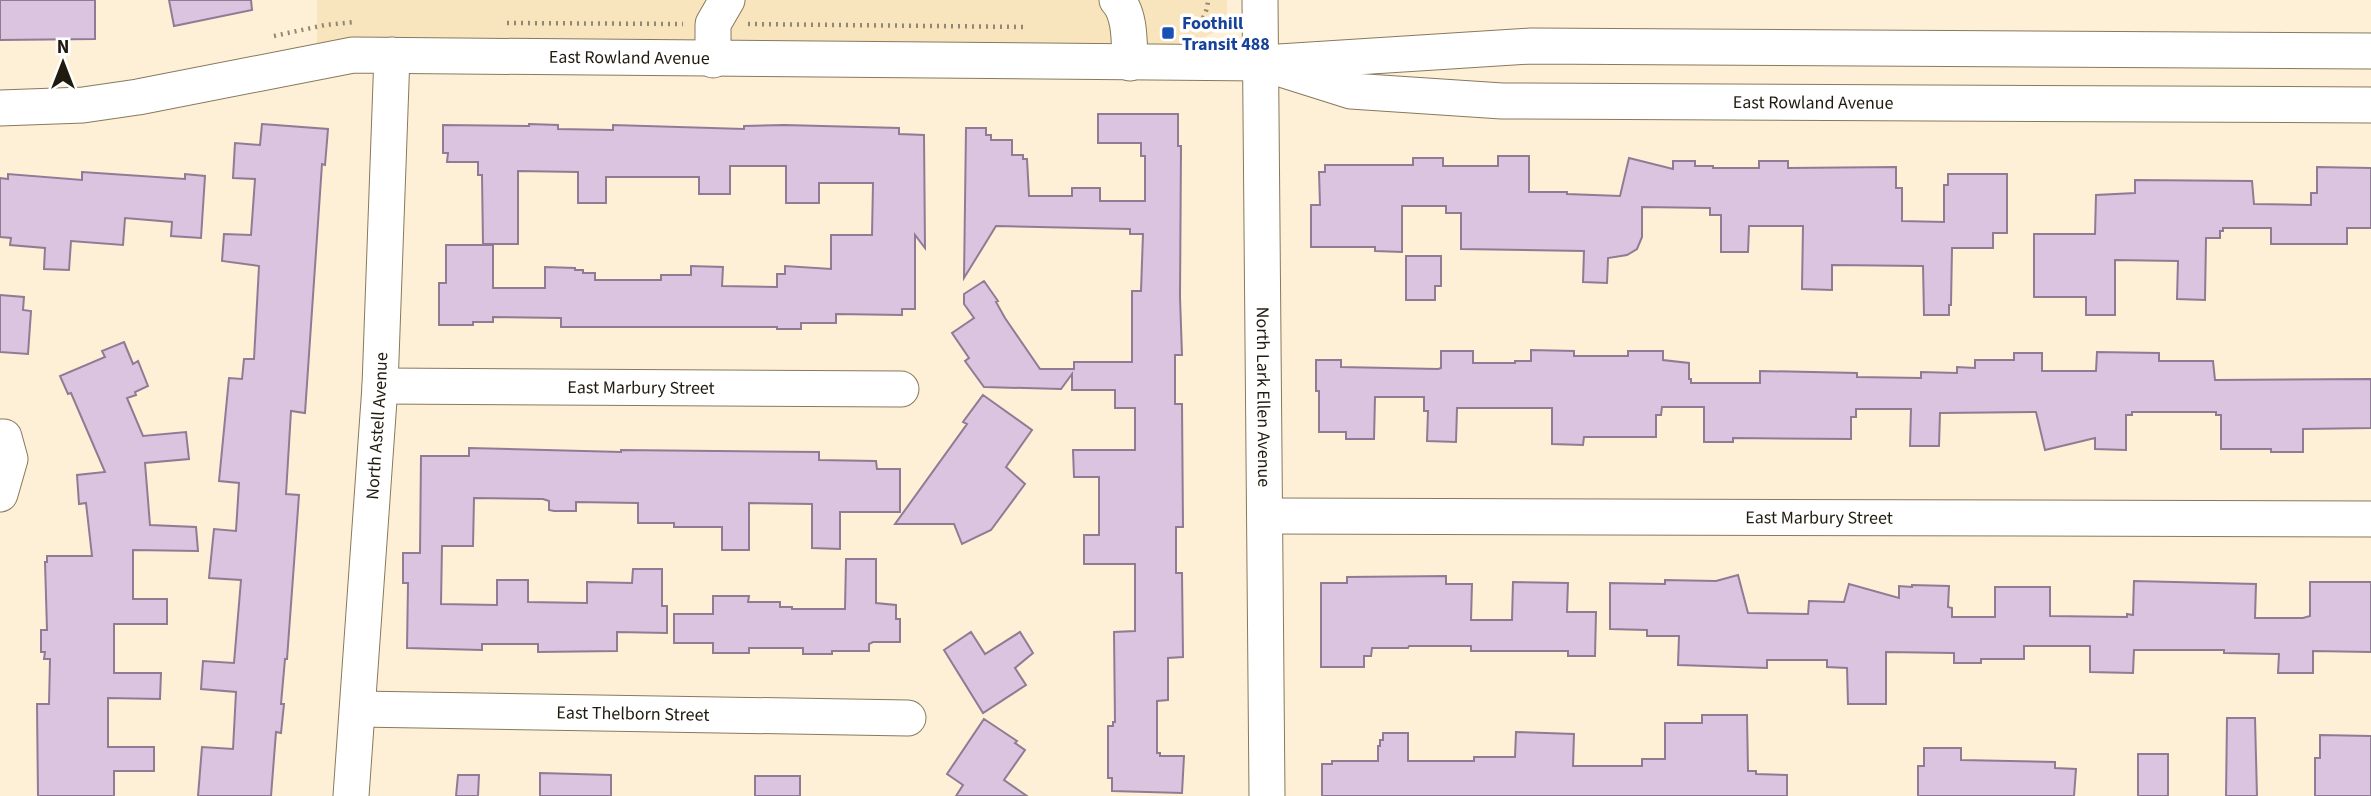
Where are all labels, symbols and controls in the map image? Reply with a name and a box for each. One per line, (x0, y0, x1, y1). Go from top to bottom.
place label: Foothill Transit 488 (1182, 11, 1270, 57)
marker: Foothill Transit 488 (1160, 25, 1176, 41)
north arrow (28, 28, 98, 98)
text: N (57, 34, 69, 61)
street label: East Rowland Avenue (549, 44, 710, 71)
street label: East Rowland Avenue (1733, 90, 1894, 115)
street label: North Lark Ellen Avenue (1250, 307, 1277, 487)
street label: North Astell Avenue (359, 352, 394, 500)
street label: East Marbury Street (567, 375, 715, 400)
street label: East Marbury Street (1745, 505, 1893, 530)
street label: East Thelborn Street (556, 700, 710, 727)

